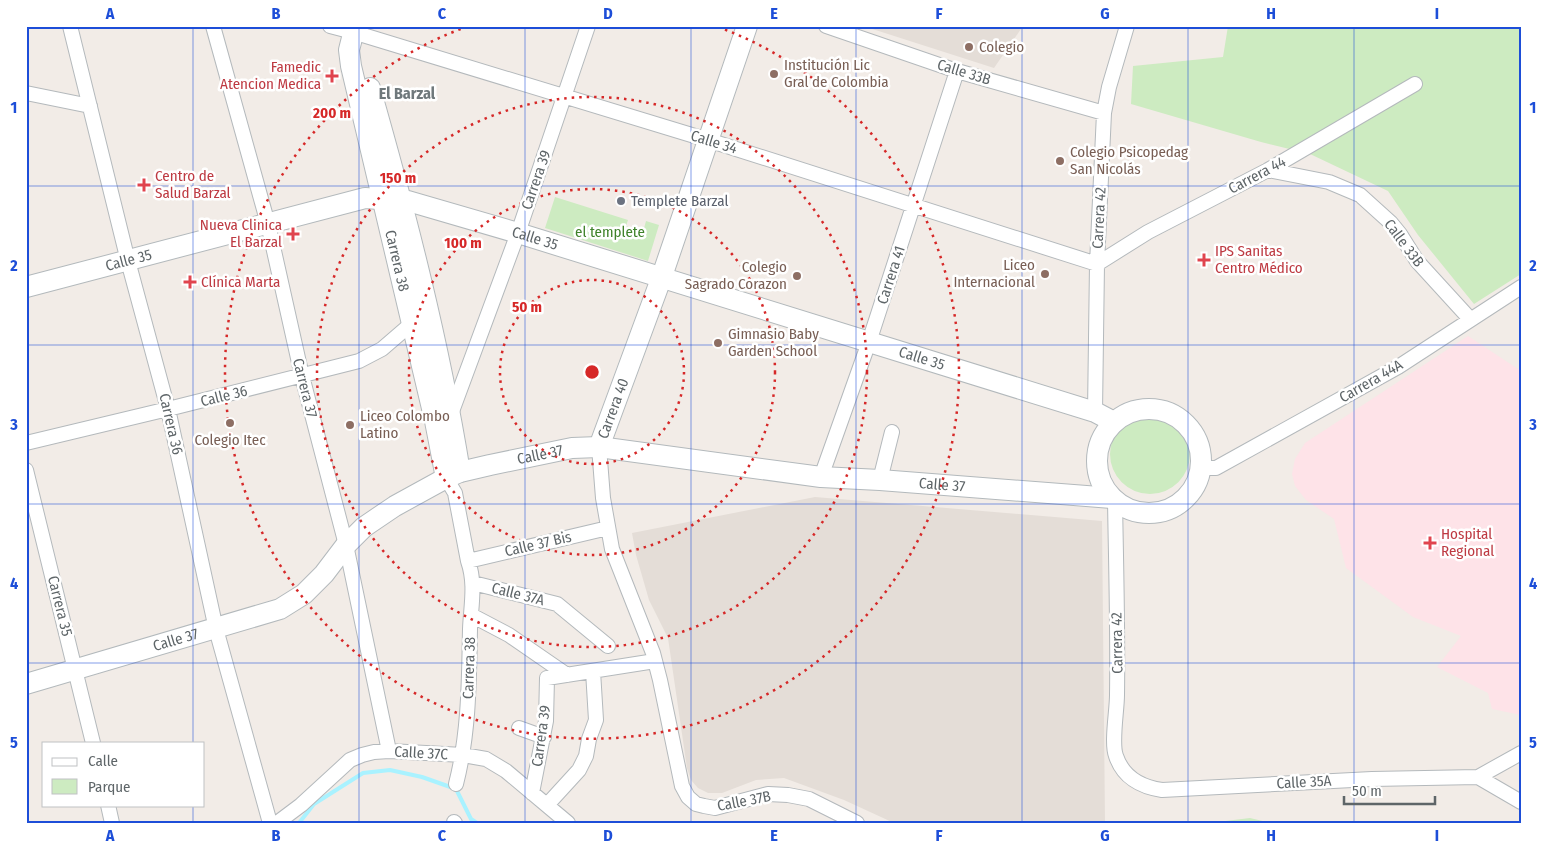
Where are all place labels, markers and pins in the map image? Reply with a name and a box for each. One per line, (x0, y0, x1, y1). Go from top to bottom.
place label: Colegio (979, 38, 1024, 56)
marker: Colegio (963, 41, 975, 53)
place label: Institución Lic Gral de Colombia (784, 56, 889, 91)
place label: Famedic Atencion Medica (220, 58, 322, 93)
marker: Institución Lic Gral de Colombia (768, 68, 780, 80)
marker: Famedic Atencion Medica (325, 69, 339, 83)
place label: Colegio Psicopedag San Nicolás (1070, 143, 1188, 178)
marker: Colegio Psicopedag San Nicolás (1054, 155, 1066, 167)
place label: Centro de Salud Barzal (155, 167, 231, 202)
marker: Centro de Salud Barzal (137, 178, 151, 192)
place label: Templete Barzal (631, 192, 729, 210)
marker: Templete Barzal (615, 195, 627, 207)
place label: Nueva Clinica El Barzal (200, 216, 282, 251)
marker: Nueva Clinica El Barzal (286, 227, 300, 241)
place label: IPS Sanitas Centro Médico (1215, 242, 1303, 277)
marker: IPS Sanitas Centro Médico (1197, 253, 1211, 267)
place label: Liceo Internacional (953, 256, 1035, 291)
place label: Colegio Sagrado Corazon (685, 258, 787, 293)
marker: Liceo Internacional (1039, 268, 1051, 280)
marker: Colegio Sagrado Corazon (791, 270, 803, 282)
place label: Clínica Marta (201, 273, 280, 291)
marker: Clínica Marta (183, 275, 197, 289)
place label: Gimnasio Baby Garden School (728, 325, 819, 360)
marker: Gimnasio Baby Garden School (712, 337, 724, 349)
centre of rings (583, 363, 601, 381)
place label: Liceo Colombo Latino (360, 407, 450, 442)
marker: Colegio Itec (224, 417, 236, 429)
marker: Liceo Colombo Latino (344, 419, 356, 431)
place label: Colegio Itec (194, 431, 266, 449)
place label: Hospital Regional (1441, 525, 1494, 560)
marker: Hospital Regional (1423, 536, 1437, 550)

